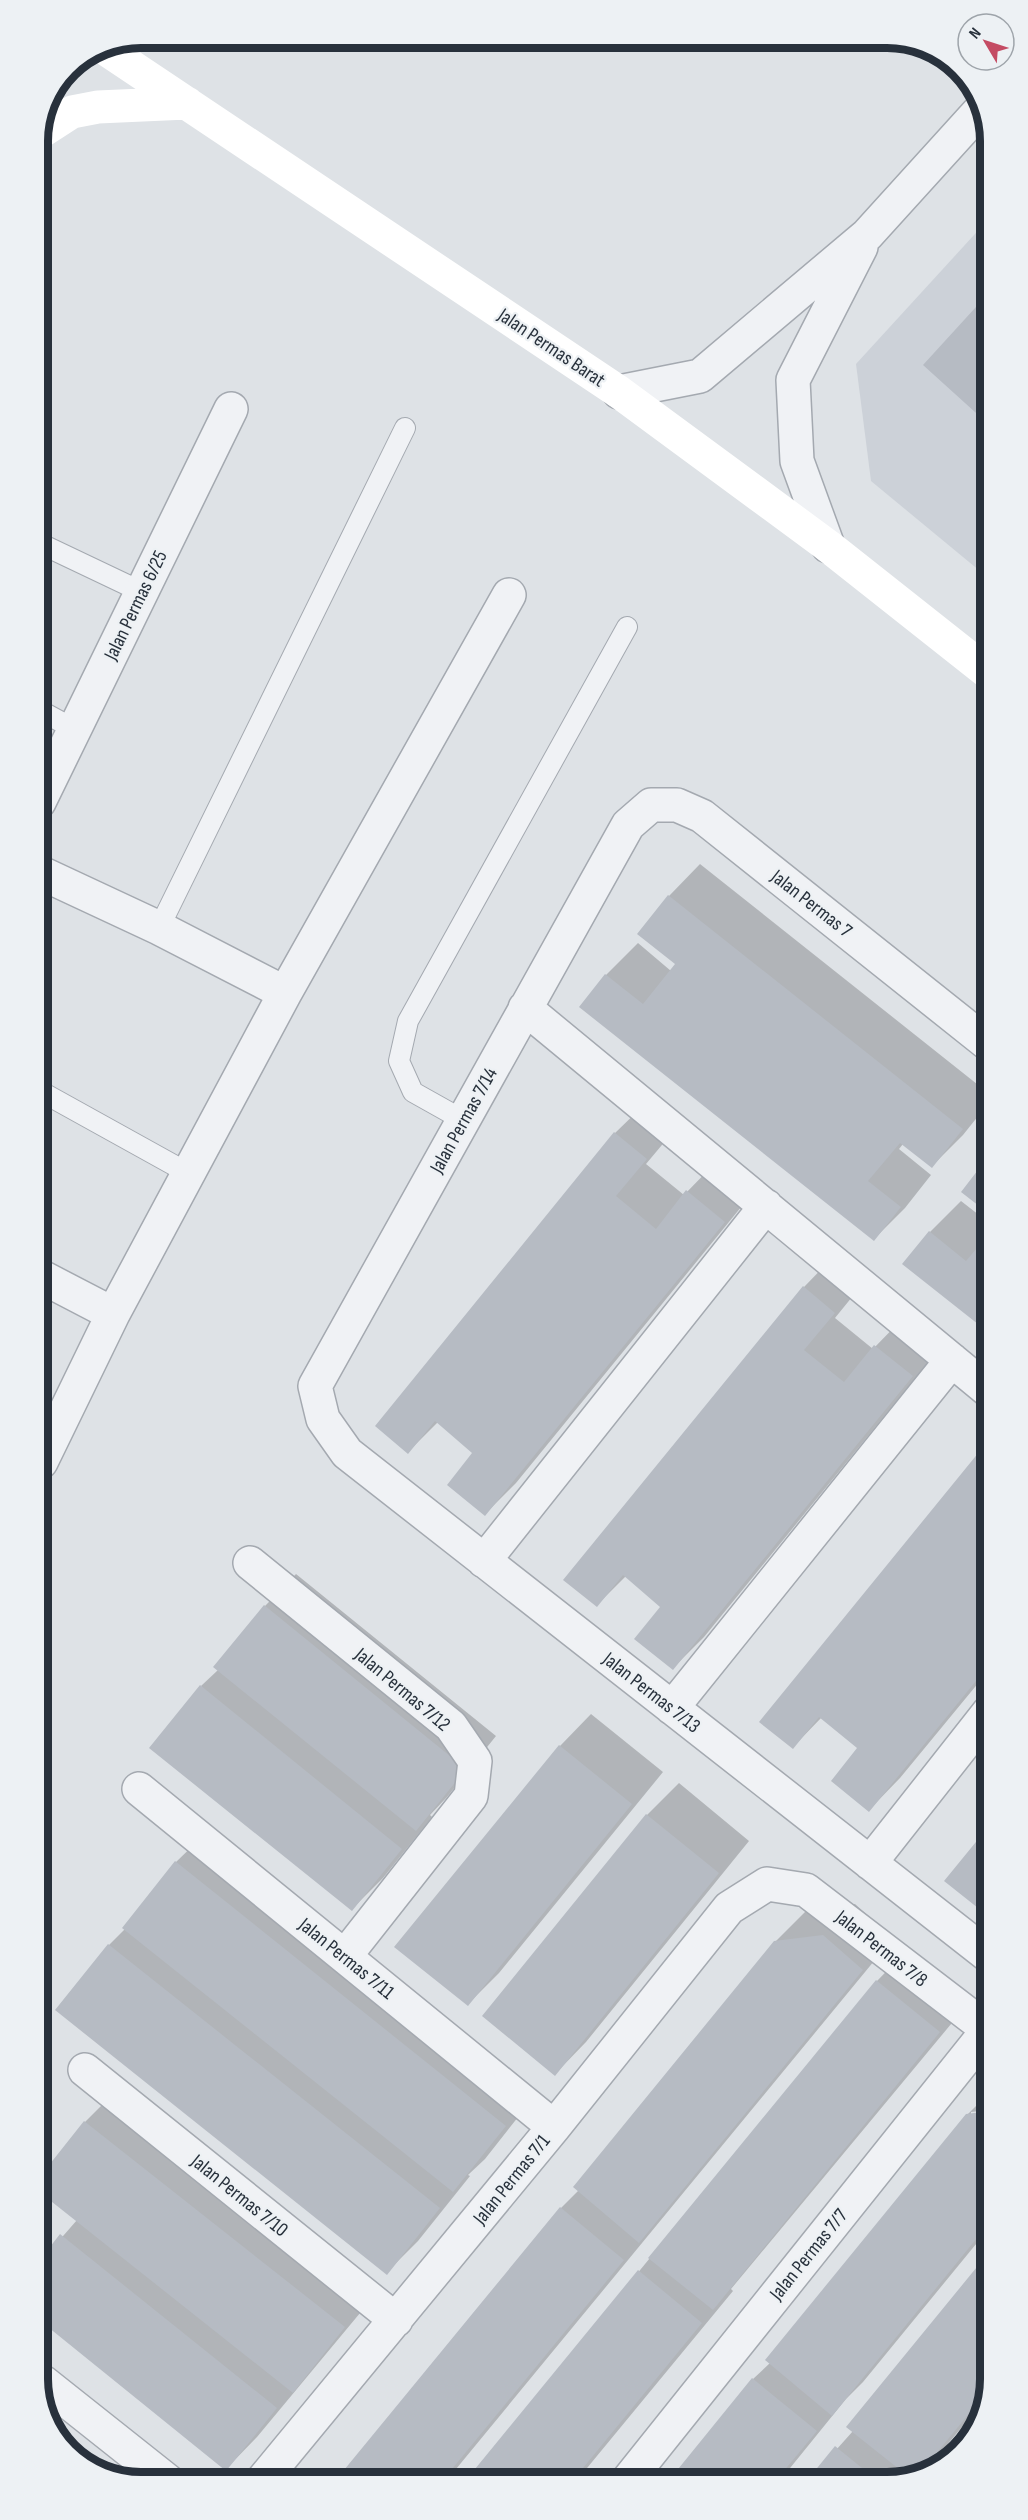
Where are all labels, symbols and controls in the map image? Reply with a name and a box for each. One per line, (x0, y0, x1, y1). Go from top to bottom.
north arrow (956, 12, 1016, 72)
text: N (965, 24, 986, 43)
street label: Jalan Permas Barat (493, 303, 610, 392)
street label: Jalan Permas 6/25 (99, 547, 173, 665)
street label: Jalan Permas 7 (765, 864, 857, 943)
street label: Jalan Permas 7/14 (425, 1063, 503, 1178)
street label: Jalan Permas 7/12 (349, 1642, 455, 1737)
street label: Jalan Permas 7/13 (597, 1647, 705, 1738)
street label: Jalan Permas 7/8 (830, 1905, 932, 1992)
street label: Jalan Permas 7/11 (293, 1912, 399, 2005)
street label: Jalan Permas 7/1 (468, 2130, 555, 2230)
street label: Jalan Permas 7/10 (185, 2149, 293, 2242)
street label: Jalan Permas 7/7 (764, 2204, 853, 2306)

